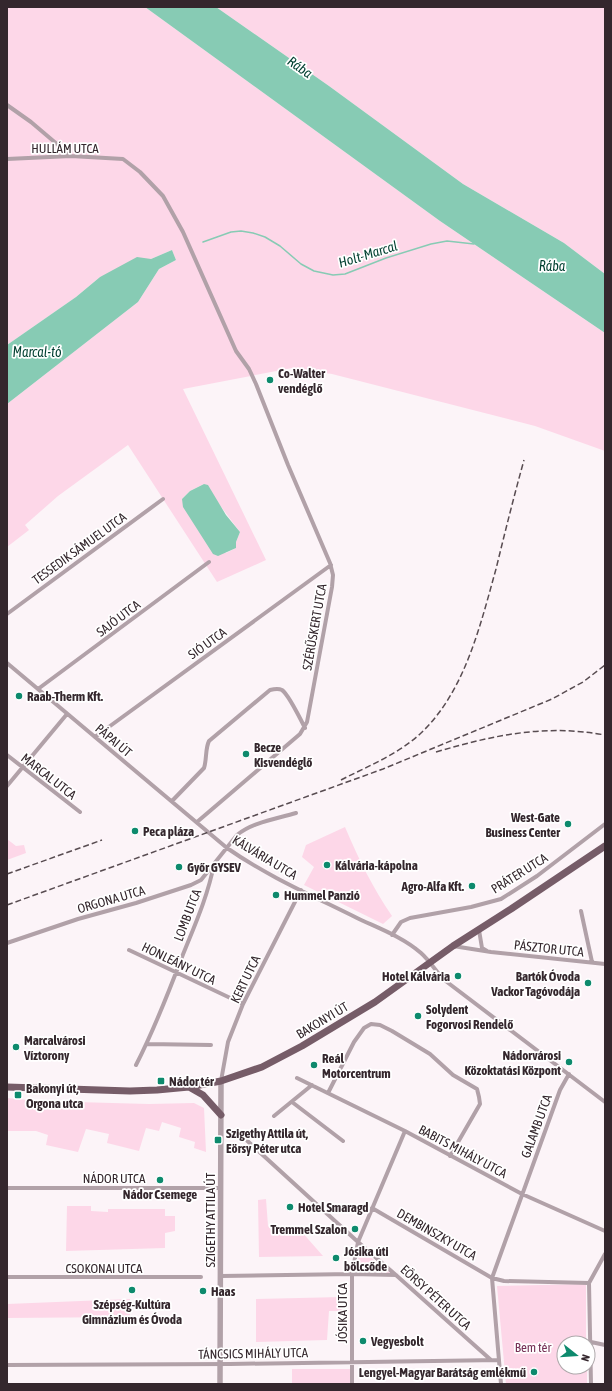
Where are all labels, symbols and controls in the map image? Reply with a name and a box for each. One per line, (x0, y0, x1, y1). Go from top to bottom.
water label: Rába (284, 53, 316, 81)
street label: HULLÁM UTCA (31, 141, 99, 156)
water label: Holt-Marcal (337, 237, 400, 271)
water label: Rába (539, 258, 566, 274)
water label: Marcal-tó (13, 344, 62, 360)
place label: Co-Walter vendéglő (278, 366, 326, 396)
marker: Co-Walter vendéglő (265, 375, 275, 385)
street label: TESSEDIK SÁMUEL UTCA (29, 509, 130, 587)
street label: SZÉRŰSKERT UTCA (299, 582, 330, 672)
street label: SAJÓ UTCA (94, 597, 144, 640)
street label: SIÓ UTCA (185, 624, 230, 662)
place label: Raab-Therm Kft. (27, 689, 104, 704)
marker: Raab-Therm Kft. (14, 691, 24, 701)
street label: PÁPAI ÚT (92, 721, 135, 760)
place label: Becze Kisvendéglő (254, 740, 312, 770)
marker: Becze Kisvendéglő (241, 749, 251, 759)
street label: MARCAL UTCA (18, 750, 80, 803)
place label: West-Gate Business Center (485, 810, 561, 840)
marker: West-Gate Business Center (563, 819, 573, 829)
place label: Peca pláza (143, 824, 194, 839)
marker: Peca pláza (130, 826, 140, 836)
street label: KÁLVÁRIA UTCA (230, 832, 300, 883)
street label: PRÁTER UTCA (488, 850, 551, 897)
place label: Kálvária-kápolna (335, 858, 418, 873)
place label: Győr GYSEV (187, 860, 242, 875)
marker: Kálvária-kápolna (322, 860, 332, 870)
marker: Győr GYSEV (174, 862, 184, 872)
place label: Agro-Alfa Kft. (401, 879, 465, 894)
marker: Agro-Alfa Kft. (467, 881, 477, 891)
street label: ORGONA UTCA (76, 883, 147, 916)
street label: LOMB UTCA (171, 887, 204, 943)
place label: Hummel Panzió (284, 888, 360, 903)
marker: Hummel Panzió (271, 890, 281, 900)
street label: PÁSZTOR UTCA (513, 937, 585, 960)
street label: HONLEÁNY UTCA (139, 939, 219, 988)
street label: KERT UTCA (227, 952, 264, 1006)
place label: Hotel Kálvária (382, 969, 450, 984)
place label: Bartók Óvoda Vackor Tagóvodája (490, 969, 580, 999)
marker: Hotel Kálvária (453, 971, 463, 981)
marker: Bartók Óvoda Vackor Tagóvodája (583, 978, 593, 988)
street label: BAKONYI ÚT (294, 999, 351, 1042)
place label: Solydent Fogorvosi Rendelő (426, 1002, 513, 1032)
marker: Solydent Fogorvosi Rendelő (413, 1011, 423, 1021)
place label: Marcalvárosi Víztorony (23, 1033, 86, 1063)
marker: Marcalvárosi Víztorony (11, 1042, 21, 1052)
place label: Nádorvárosi Közoktatási Központ (465, 1048, 561, 1078)
place label: Reál Motorcentrum (322, 1051, 391, 1081)
marker: Nádorvárosi Közoktatási Központ (564, 1057, 574, 1067)
marker: Reál Motorcentrum (309, 1060, 319, 1070)
place label: Nádor tér (169, 1074, 215, 1089)
marker: Nádor tér (156, 1076, 166, 1086)
place label: Bakonyi út, Orgona utca (26, 1081, 83, 1111)
marker: Bakonyi út, Orgona utca (13, 1090, 23, 1100)
street label: GALAMB UTCA (518, 1092, 555, 1160)
street label: BABITS MIHÁLY UTCA (416, 1122, 510, 1181)
place label: Szigethy Attila út, Eörsy Péter utca (226, 1126, 309, 1156)
marker: Szigethy Attila út, Eörsy Péter utca (213, 1135, 223, 1145)
street label: NÁDOR UTCA (83, 1171, 146, 1186)
street label: SZIGETHY ATTILA ÚT (203, 1172, 218, 1268)
marker: Nádor Csemege (155, 1175, 165, 1185)
place label: Nádor Csemege (123, 1187, 197, 1202)
place label: Hotel Smaragd (298, 1200, 368, 1215)
marker: Hotel Smaragd (285, 1202, 295, 1212)
street label: DEMBINSZKY UTCA (394, 1206, 480, 1264)
place label: Tremmel Szalon (271, 1222, 347, 1237)
marker: Tremmel Szalon (350, 1224, 360, 1234)
place label: Jósika úti bölcsőde (343, 1244, 388, 1274)
marker: Jósika úti bölcsőde (331, 1253, 341, 1263)
street label: CSOKONAI UTCA (66, 1261, 143, 1276)
street label: EÖRSY PÉTER UTCA (397, 1262, 474, 1333)
street label: JÓSIKA UTCA (335, 1282, 350, 1343)
place label: Haas (211, 1284, 236, 1299)
marker: Szépség-Kultúra Gimnázium és Óvoda (127, 1285, 137, 1295)
marker: Haas (198, 1286, 208, 1296)
place label: Szépség-Kultúra Gimnázium és Óvoda (82, 1297, 182, 1327)
place label: Vegyesbolt (370, 1334, 424, 1349)
north arrow (556, 1335, 596, 1375)
marker: Vegyesbolt (358, 1336, 368, 1346)
park label: Bem tér (515, 1340, 551, 1355)
street label: TÁNCSICS MIHÁLY UTCA (198, 1345, 309, 1362)
text: N (579, 1353, 592, 1363)
place label: Lengyel-Magyar Barátság emlékmű (359, 1365, 526, 1380)
marker: Lengyel-Magyar Barátság emlékmű (529, 1367, 539, 1377)

